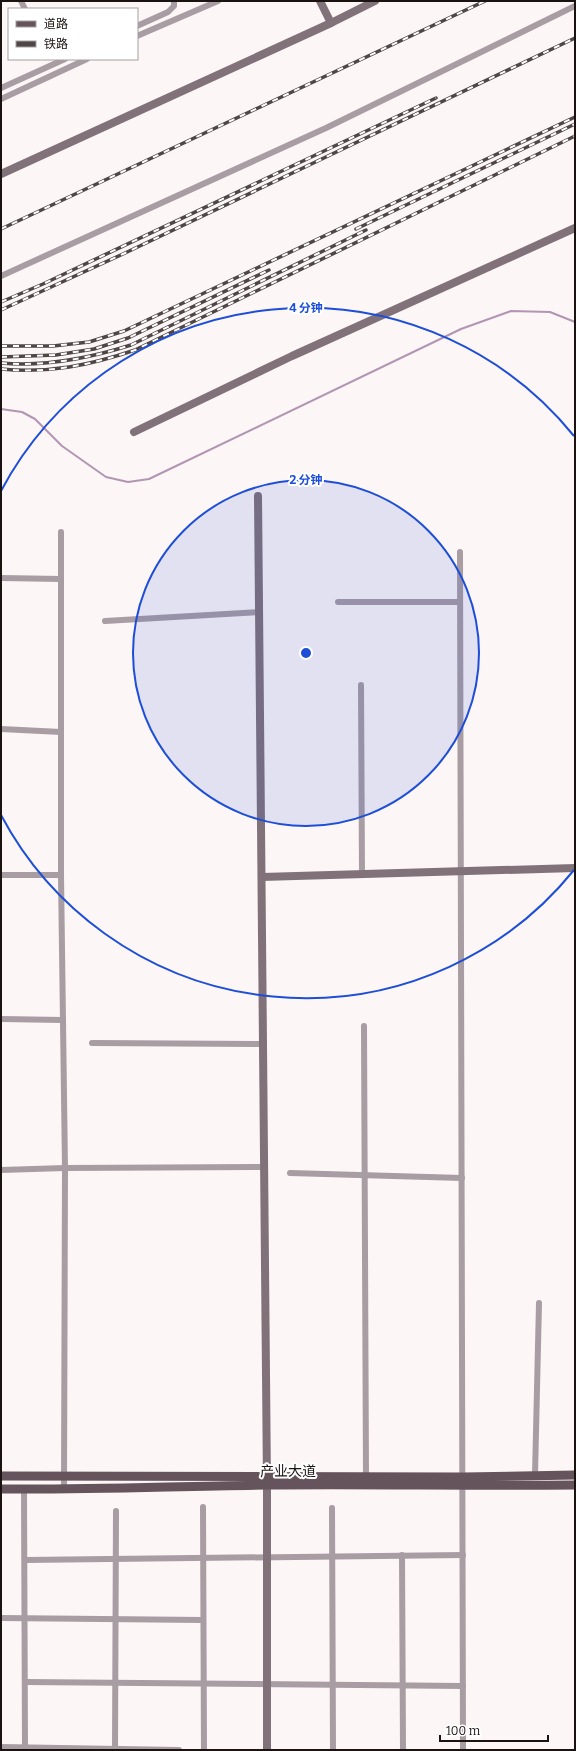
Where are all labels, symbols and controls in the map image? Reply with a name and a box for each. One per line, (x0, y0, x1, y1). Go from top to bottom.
legend (8, 8, 138, 60)
text: 道路 (44, 17, 68, 31)
text: 铁路 (44, 37, 68, 51)
text: 4 分钟 (289, 301, 323, 315)
text: 2 分钟 (290, 473, 322, 487)
centre of rings (299, 646, 313, 660)
street label: 产业大道 (260, 1463, 316, 1480)
scale bar (440, 1717, 548, 1743)
text: 100 m (446, 1724, 481, 1738)

